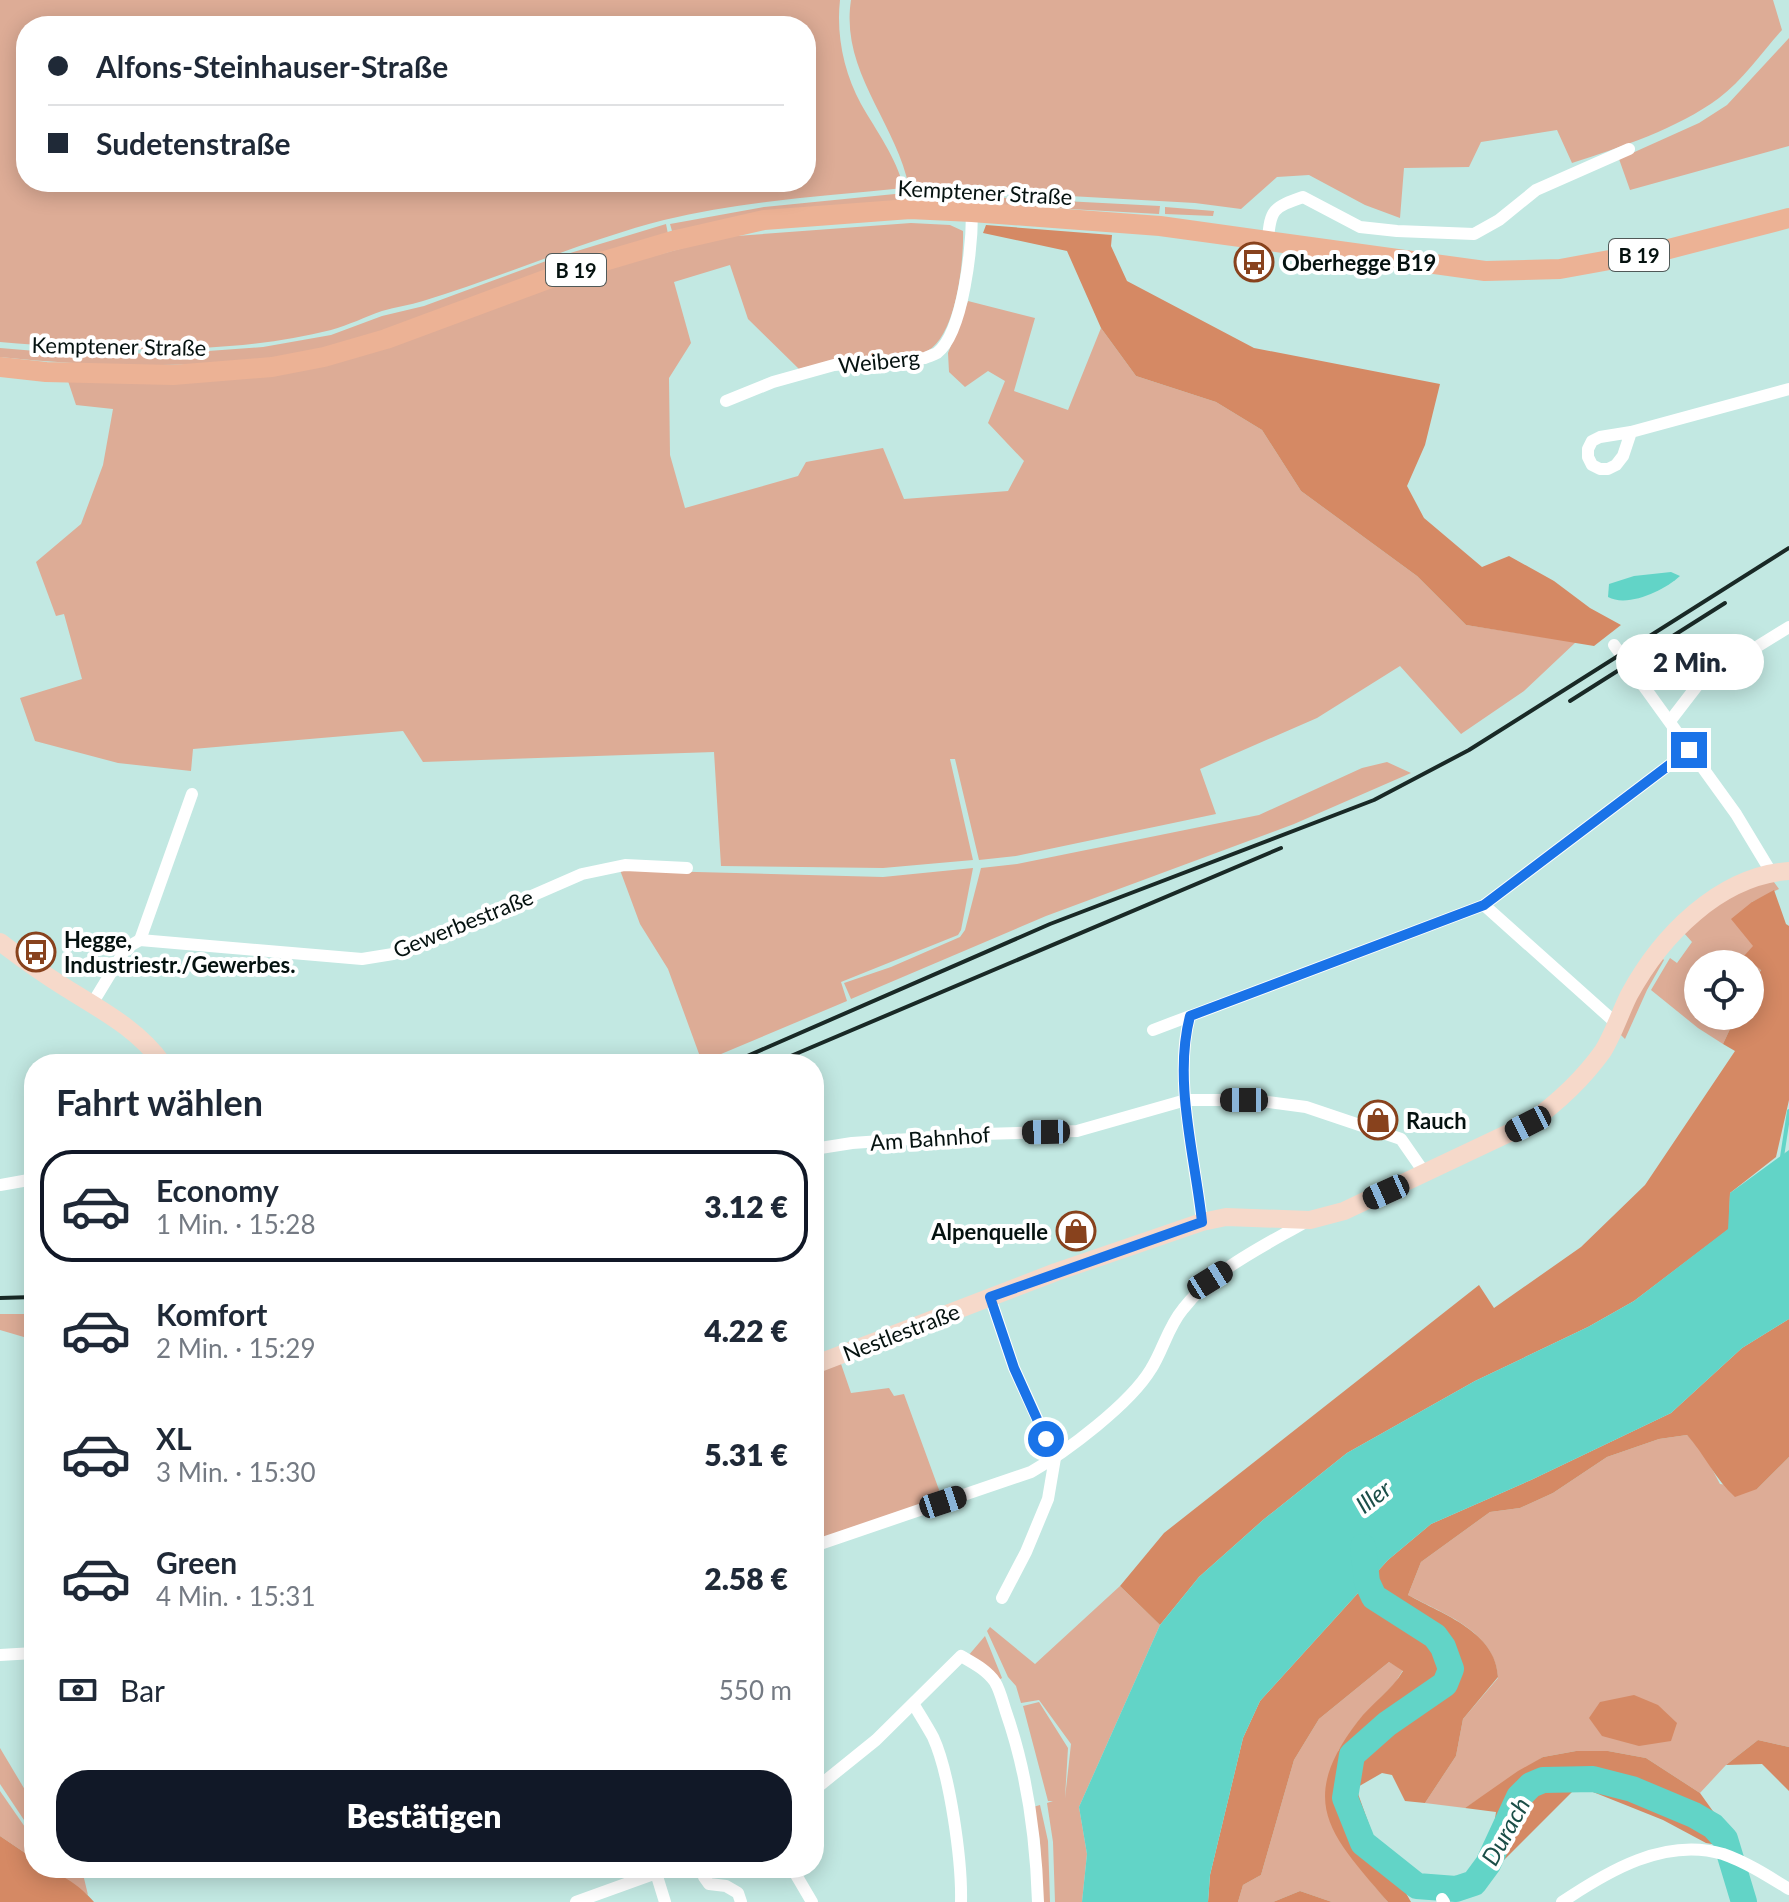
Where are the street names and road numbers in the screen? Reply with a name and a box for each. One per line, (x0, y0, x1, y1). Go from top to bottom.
street label: Kemptener Straße (897, 174, 1073, 210)
road number: B 19 (1609, 239, 1669, 271)
road number: B 19 (546, 254, 606, 286)
street label: Kemptener Straße (31, 331, 207, 361)
street label: Weiberg (837, 343, 921, 379)
street label: Gewerbestraße (389, 883, 537, 963)
street label: Am Bahnhof (869, 1120, 991, 1156)
street label: Nestlestraße (839, 1297, 963, 1367)

